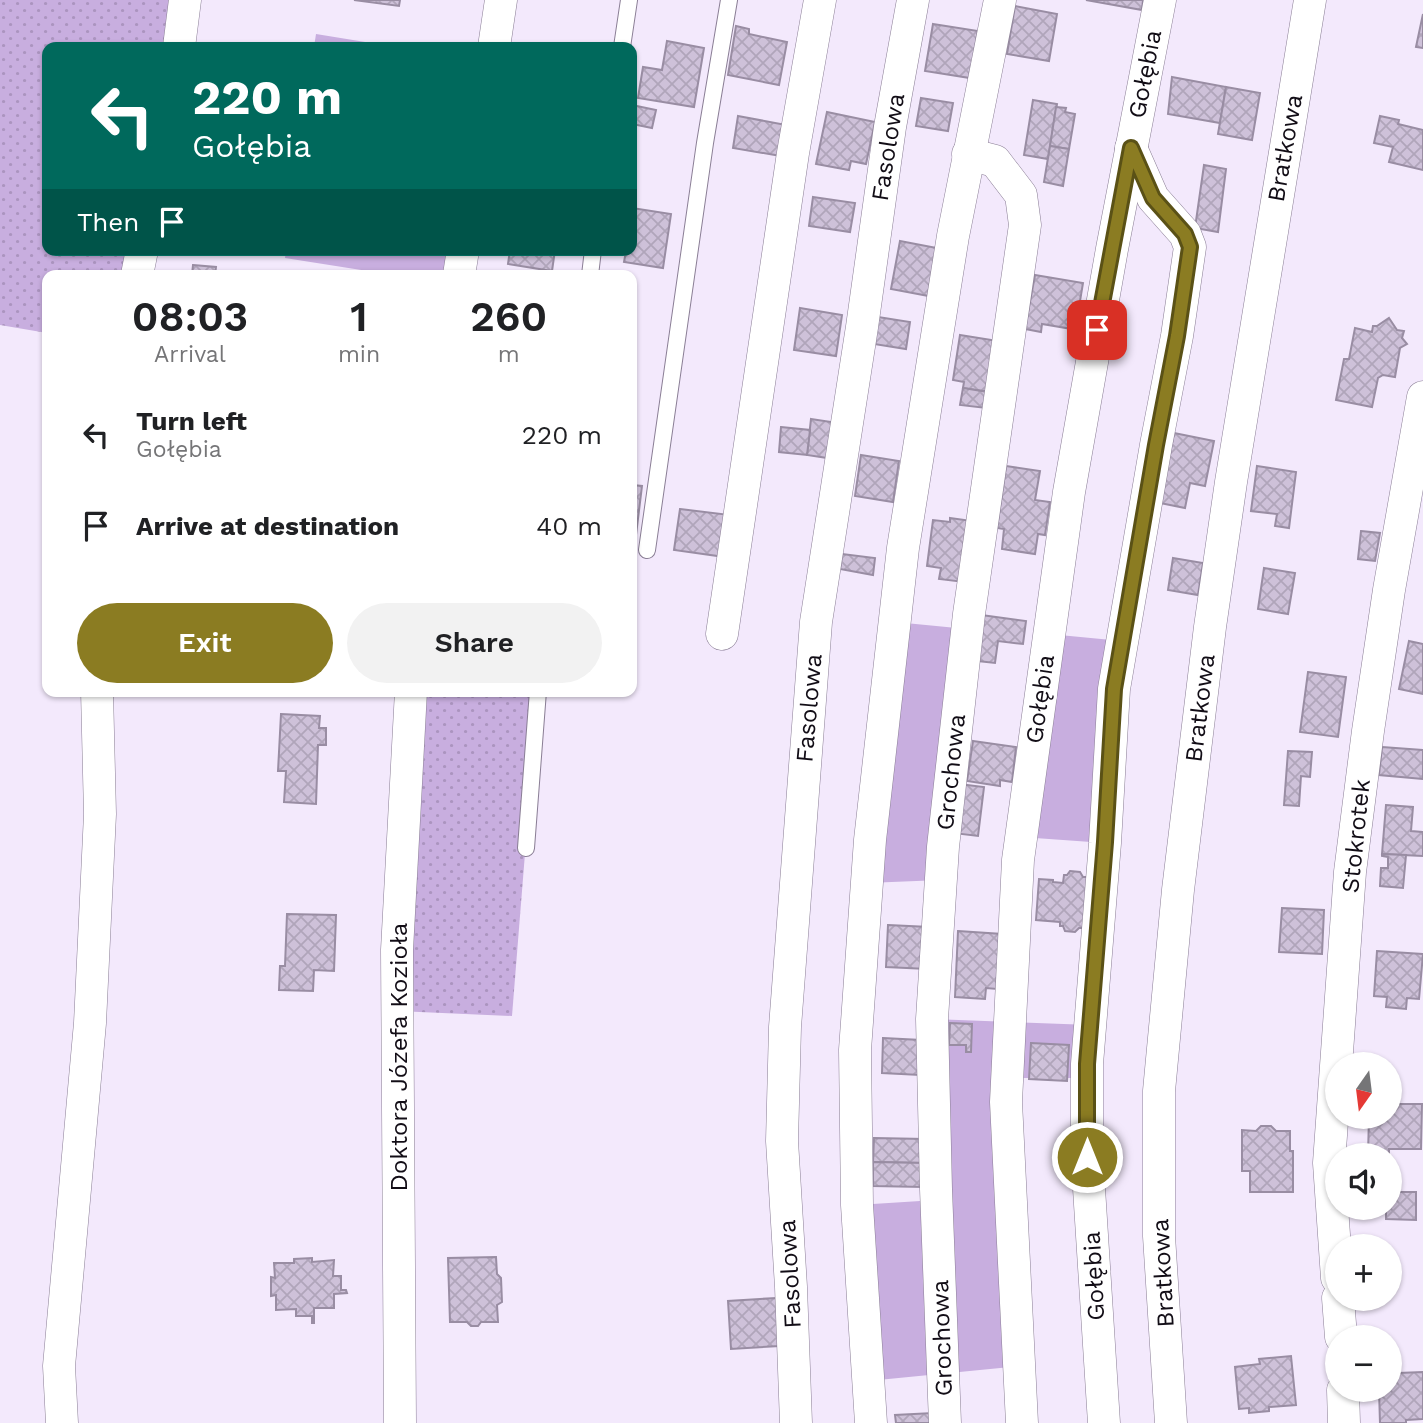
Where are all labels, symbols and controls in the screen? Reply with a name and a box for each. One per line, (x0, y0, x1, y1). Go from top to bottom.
street label: Gołębia (1123, 27, 1167, 121)
text: 220 m (192, 68, 342, 126)
icon: left (77, 70, 168, 161)
street label: Fasolowa (866, 91, 910, 203)
street label: Bratkowa (1262, 92, 1308, 204)
text: Gołębia (192, 127, 311, 165)
icon: arrive (153, 203, 191, 241)
text: Then (77, 207, 139, 237)
text: 08:03 (132, 292, 248, 341)
text: 1 (350, 292, 368, 341)
text: 260 (470, 292, 547, 341)
pin (1067, 300, 1127, 360)
icon: arrive (1078, 311, 1116, 349)
text: Arrival (154, 341, 226, 368)
text: min (338, 341, 380, 368)
text: m (498, 341, 520, 368)
text: Turn left (136, 406, 247, 436)
icon: left (77, 416, 115, 454)
text: 220 m (522, 420, 602, 450)
text: Gołębia (136, 436, 222, 463)
icon: arrive (77, 507, 115, 545)
text: Arrive at destination (136, 511, 399, 541)
text: 40 m (536, 511, 602, 541)
button: Exit (77, 603, 333, 683)
button: Share (347, 603, 602, 683)
street label: Bratkowa (1179, 652, 1221, 764)
street label: Fasolowa (790, 653, 828, 763)
street label: Gołębia (1020, 653, 1060, 745)
street label: Grochowa (931, 712, 971, 832)
street label: Stokrotek (1336, 777, 1376, 894)
street label: Doktora Józefa Kozioła (385, 923, 413, 1191)
north arrow (1325, 1052, 1402, 1129)
map controls (1325, 1052, 1402, 1402)
position arrow (1050, 1120, 1124, 1194)
button: sound (1325, 1143, 1402, 1220)
street label: Bratkowa (1146, 1218, 1180, 1328)
street label: Fasolowa (773, 1219, 807, 1329)
street label: Gołębia (1078, 1231, 1110, 1321)
button: + (1325, 1234, 1402, 1311)
street label: Grochowa (926, 1279, 958, 1397)
button: − (1325, 1325, 1402, 1402)

